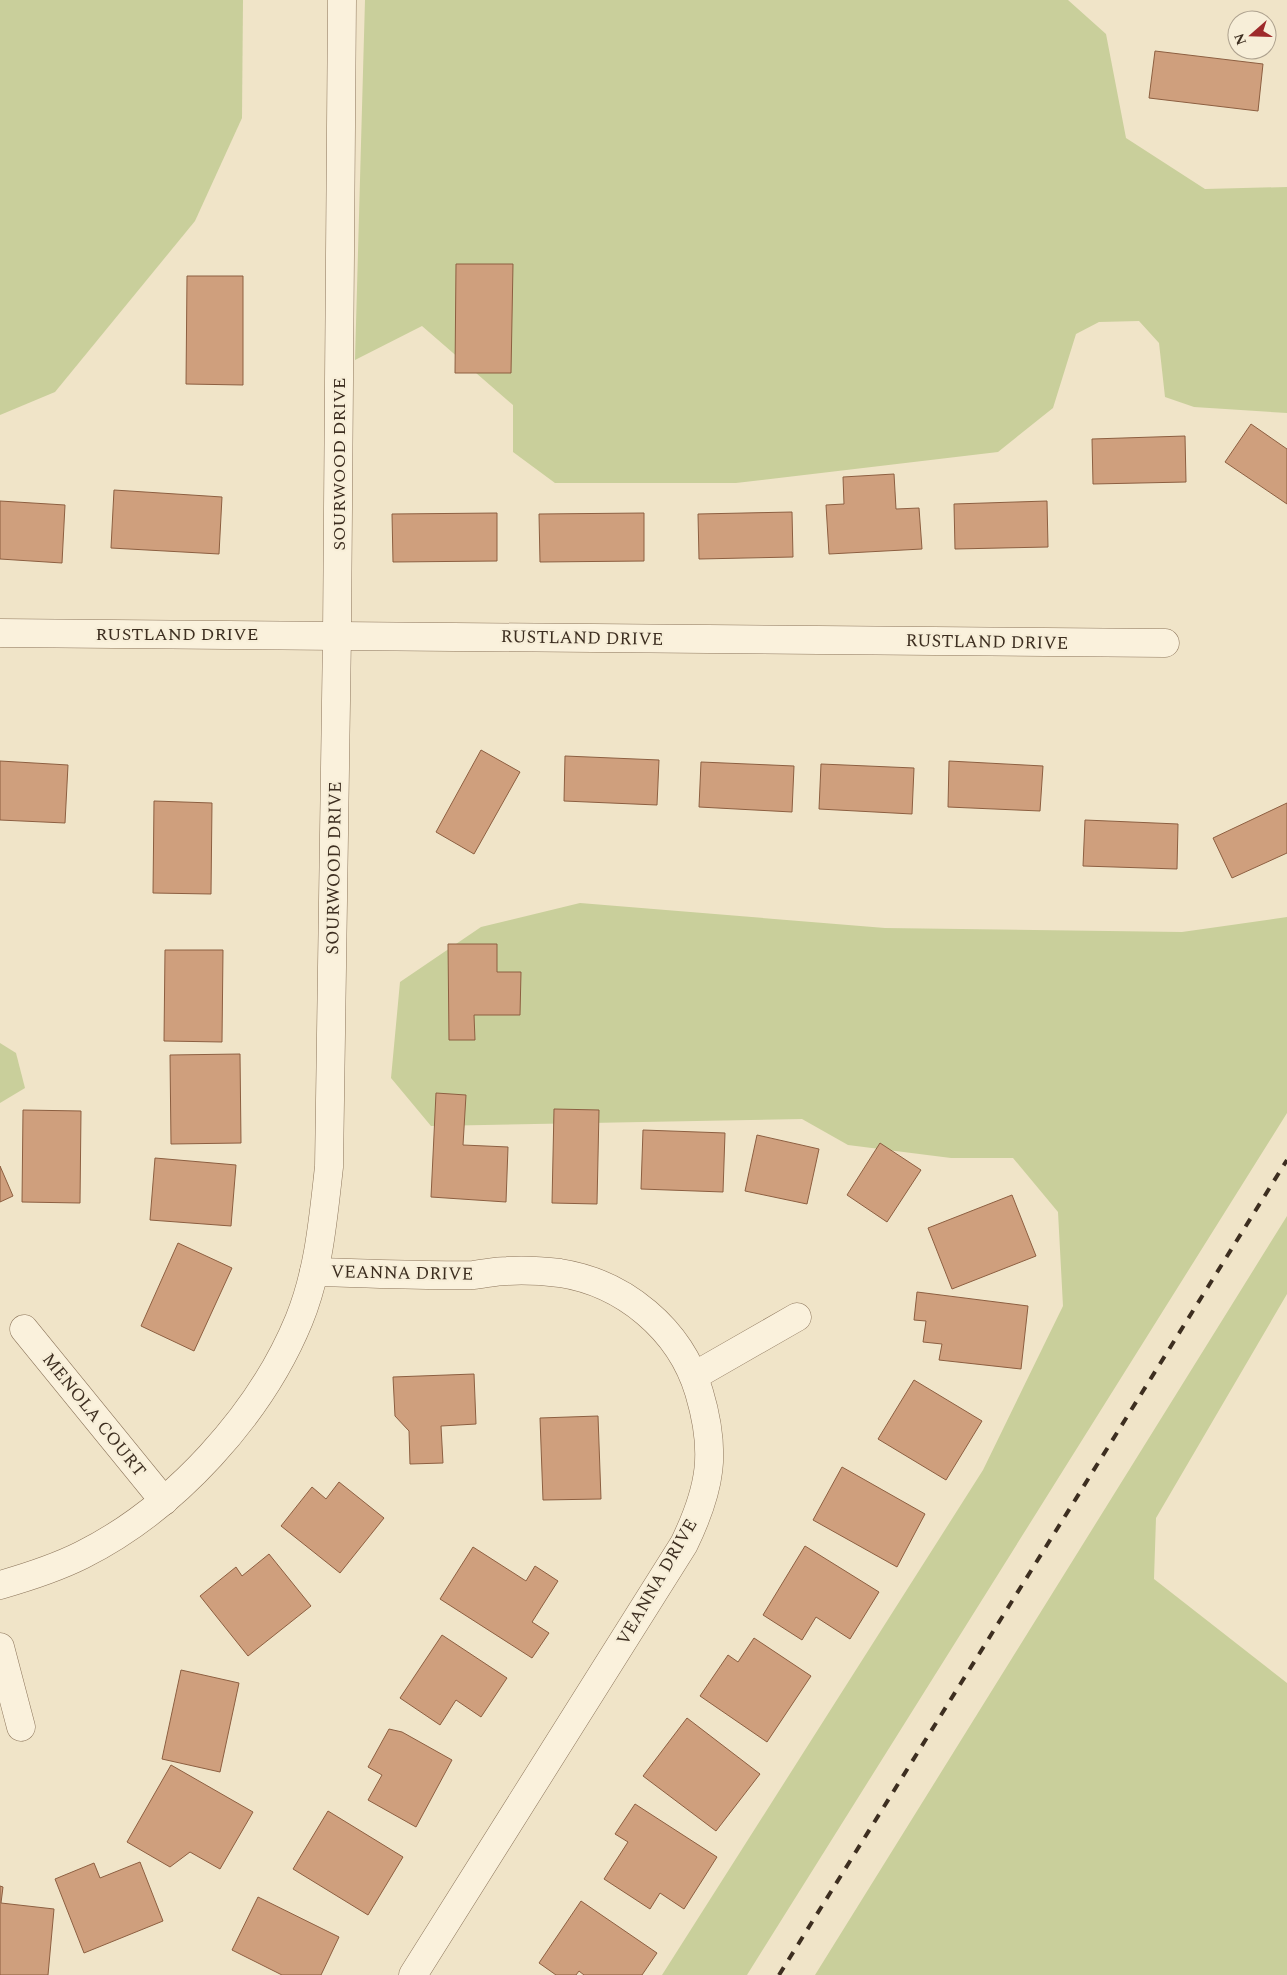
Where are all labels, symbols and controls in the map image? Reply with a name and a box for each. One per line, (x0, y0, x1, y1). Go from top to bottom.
north arrow (1227, 10, 1277, 60)
text: N (1228, 30, 1252, 48)
street label: SOURWOOD DRIVE (326, 377, 353, 551)
street label: RUSTLAND DRIVE (96, 621, 258, 648)
street label: RUSTLAND DRIVE (500, 623, 664, 653)
street label: RUSTLAND DRIVE (905, 627, 1069, 657)
street label: SOURWOOD DRIVE (319, 781, 349, 955)
street label: VEANNA DRIVE (331, 1258, 473, 1288)
street label: MENOLA COURT (35, 1347, 153, 1483)
street label: VEANNA DRIVE (610, 1514, 704, 1650)

